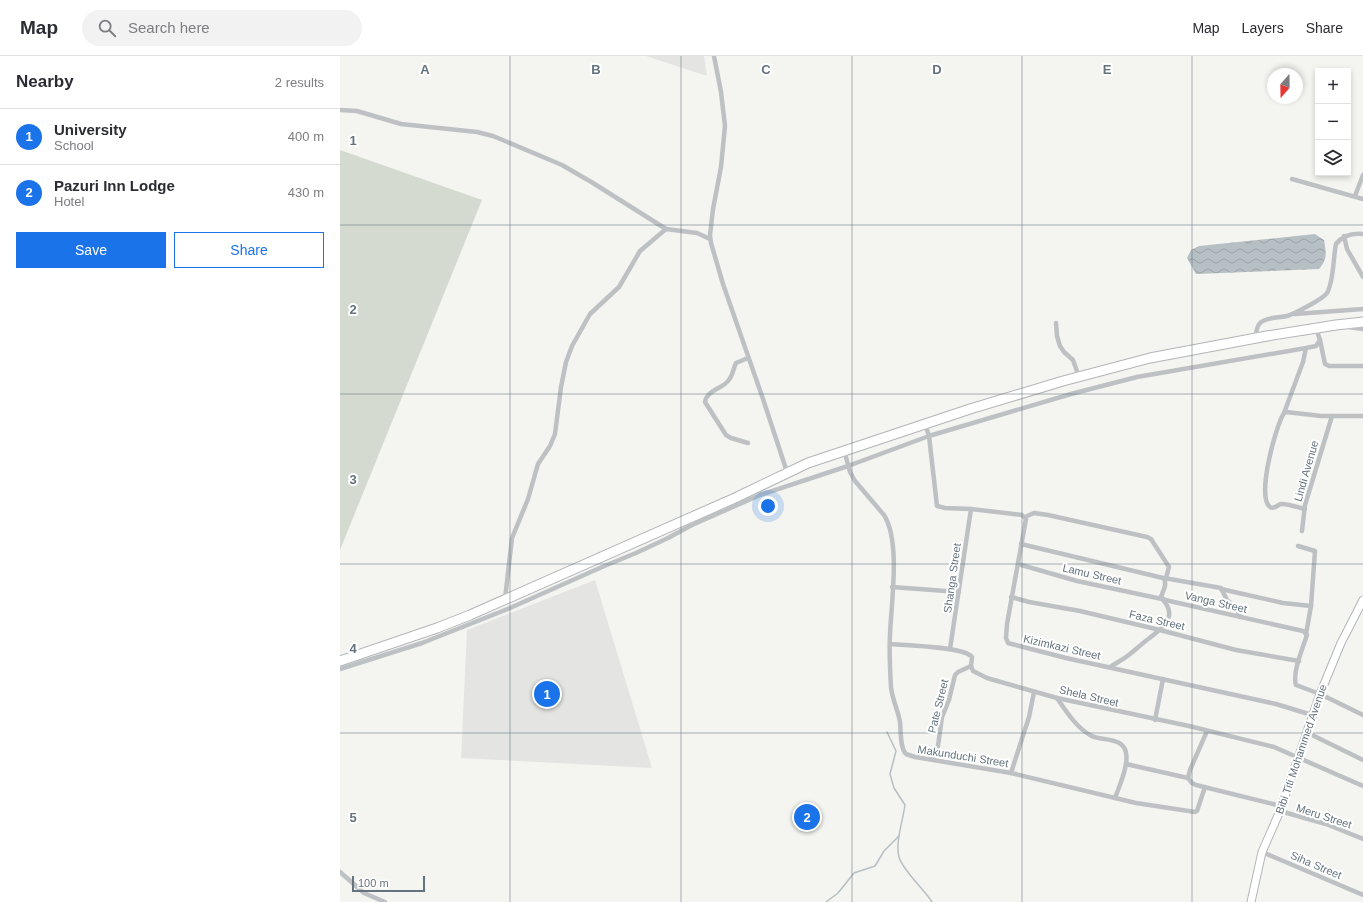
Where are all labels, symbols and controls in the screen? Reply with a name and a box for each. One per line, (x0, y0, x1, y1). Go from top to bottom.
search box (82, 10, 362, 46)
text: Map (20, 17, 58, 38)
icon: search (96, 17, 118, 39)
text: Search here (128, 19, 210, 36)
text: Map (1192, 20, 1220, 36)
text: Layers (1242, 20, 1284, 36)
text: Share (1306, 20, 1343, 36)
text: A (420, 62, 430, 77)
text: B (591, 62, 601, 77)
text: C (761, 62, 771, 77)
text: D (932, 62, 942, 77)
text: E (1103, 62, 1112, 77)
north arrow (1267, 68, 1303, 104)
map controls (1315, 68, 1351, 176)
button: + (1315, 68, 1351, 104)
text: Nearby (16, 72, 74, 91)
text: 2 results (275, 75, 324, 90)
button: − (1315, 104, 1351, 140)
text: University (54, 121, 127, 138)
text: 1 (25, 129, 33, 144)
text: 400 m (288, 129, 324, 144)
text: 1 (349, 133, 357, 148)
text: School (54, 138, 94, 153)
button: layers (1315, 140, 1351, 176)
text: Pazuri Inn Lodge (54, 177, 175, 194)
text: 2 (25, 185, 33, 200)
text: 430 m (288, 185, 324, 200)
text: Hotel (54, 194, 84, 209)
button: Save (16, 232, 166, 268)
button: Share (174, 232, 324, 268)
text: 2 (349, 302, 357, 317)
street label: Lindi Avenue (1292, 439, 1320, 503)
text: 3 (349, 472, 357, 487)
your location (758, 496, 778, 516)
street label: Shanga Street (941, 542, 963, 614)
street label: Lamu Street (1061, 561, 1123, 587)
street label: Vanga Street (1184, 589, 1248, 615)
street label: Faza Street (1128, 608, 1186, 632)
street label: Kizimkazi Street (1022, 632, 1102, 662)
text: 4 (349, 641, 357, 656)
street label: Pate Street (926, 678, 950, 734)
pin: 1 (534, 679, 560, 709)
street label: Shela Street (1058, 683, 1120, 709)
street label: Bibi Titi Mohammed Avenue (1273, 683, 1329, 815)
street label: Makunduchi Street (917, 743, 1009, 769)
street label: Meru Street (1295, 801, 1353, 831)
pin: 2 (794, 802, 820, 832)
text: 5 (349, 810, 357, 825)
street label: Siha Street (1289, 849, 1343, 881)
scale bar (352, 874, 425, 893)
text: 100 m (358, 877, 389, 889)

